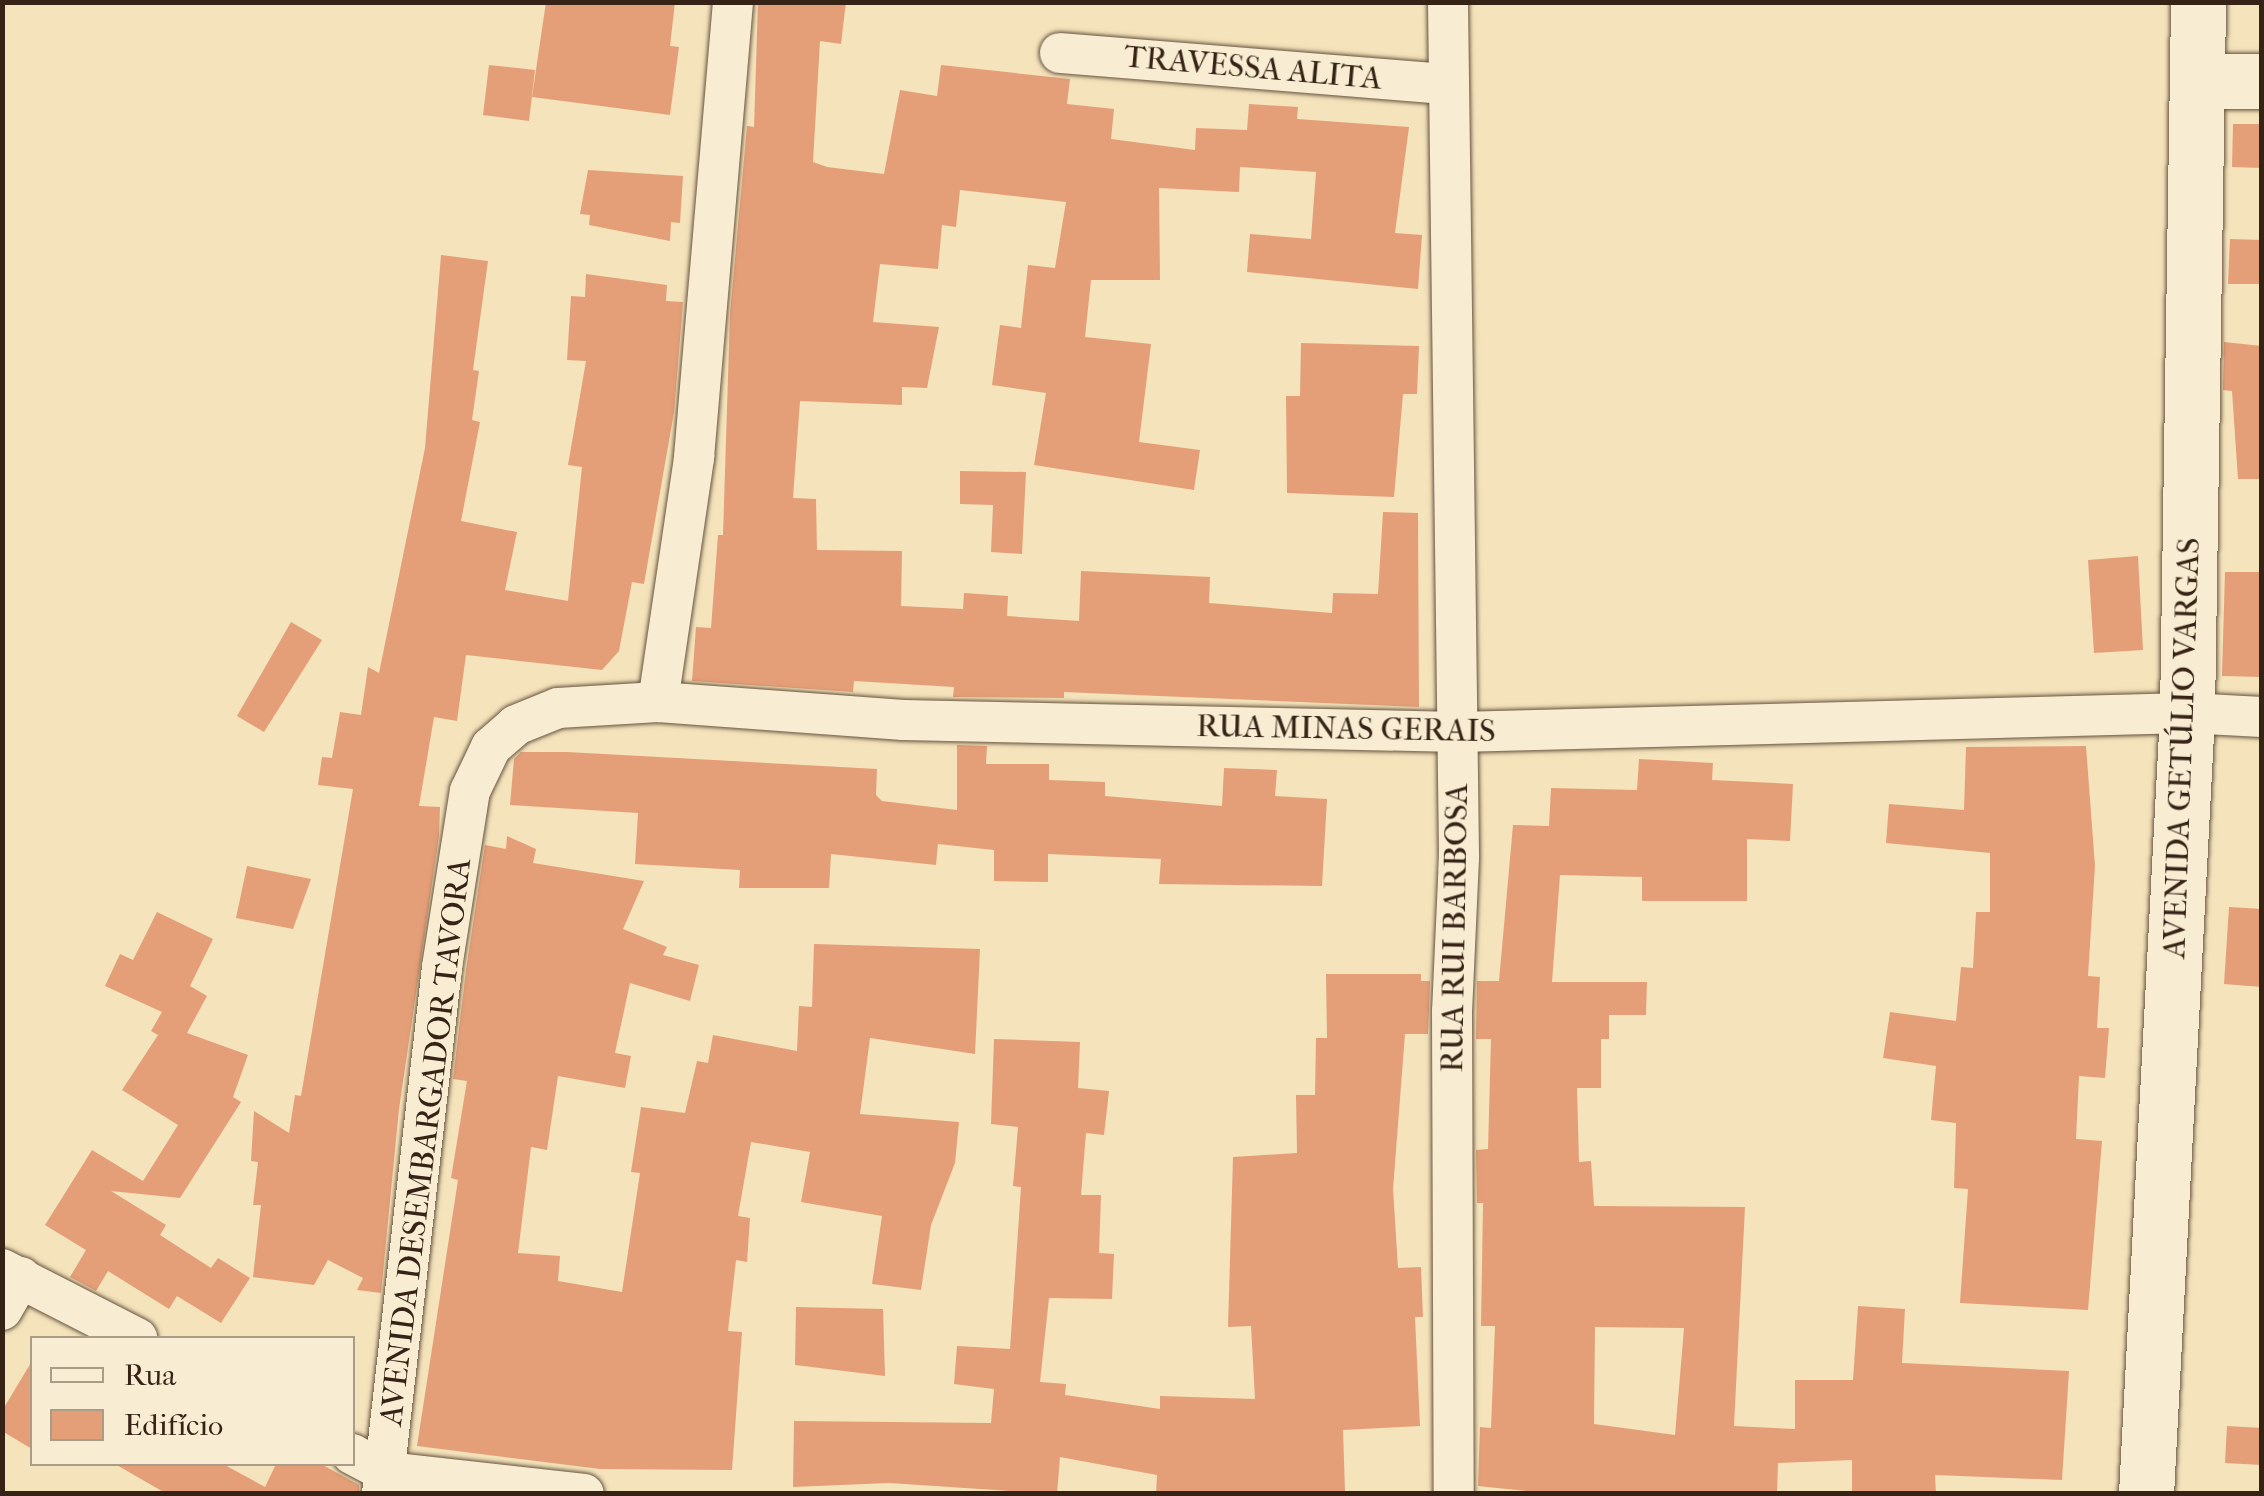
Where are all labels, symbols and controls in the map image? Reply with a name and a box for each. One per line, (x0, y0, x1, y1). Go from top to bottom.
street label: TRAVESSA ALITA (1123, 38, 1383, 98)
street label: AVENIDA GETÚLIO VARGAS (2155, 537, 2209, 959)
street label: RUA MINAS GERAIS (1196, 707, 1496, 751)
street label: RUA RUI BARBOSA (1433, 783, 1477, 1073)
street label: AVENIDA DESEMBARGADOR TAVORA (372, 856, 480, 1428)
legend (30, 1336, 355, 1466)
text: Rua (124, 1358, 176, 1393)
text: Edifício (124, 1408, 223, 1443)

